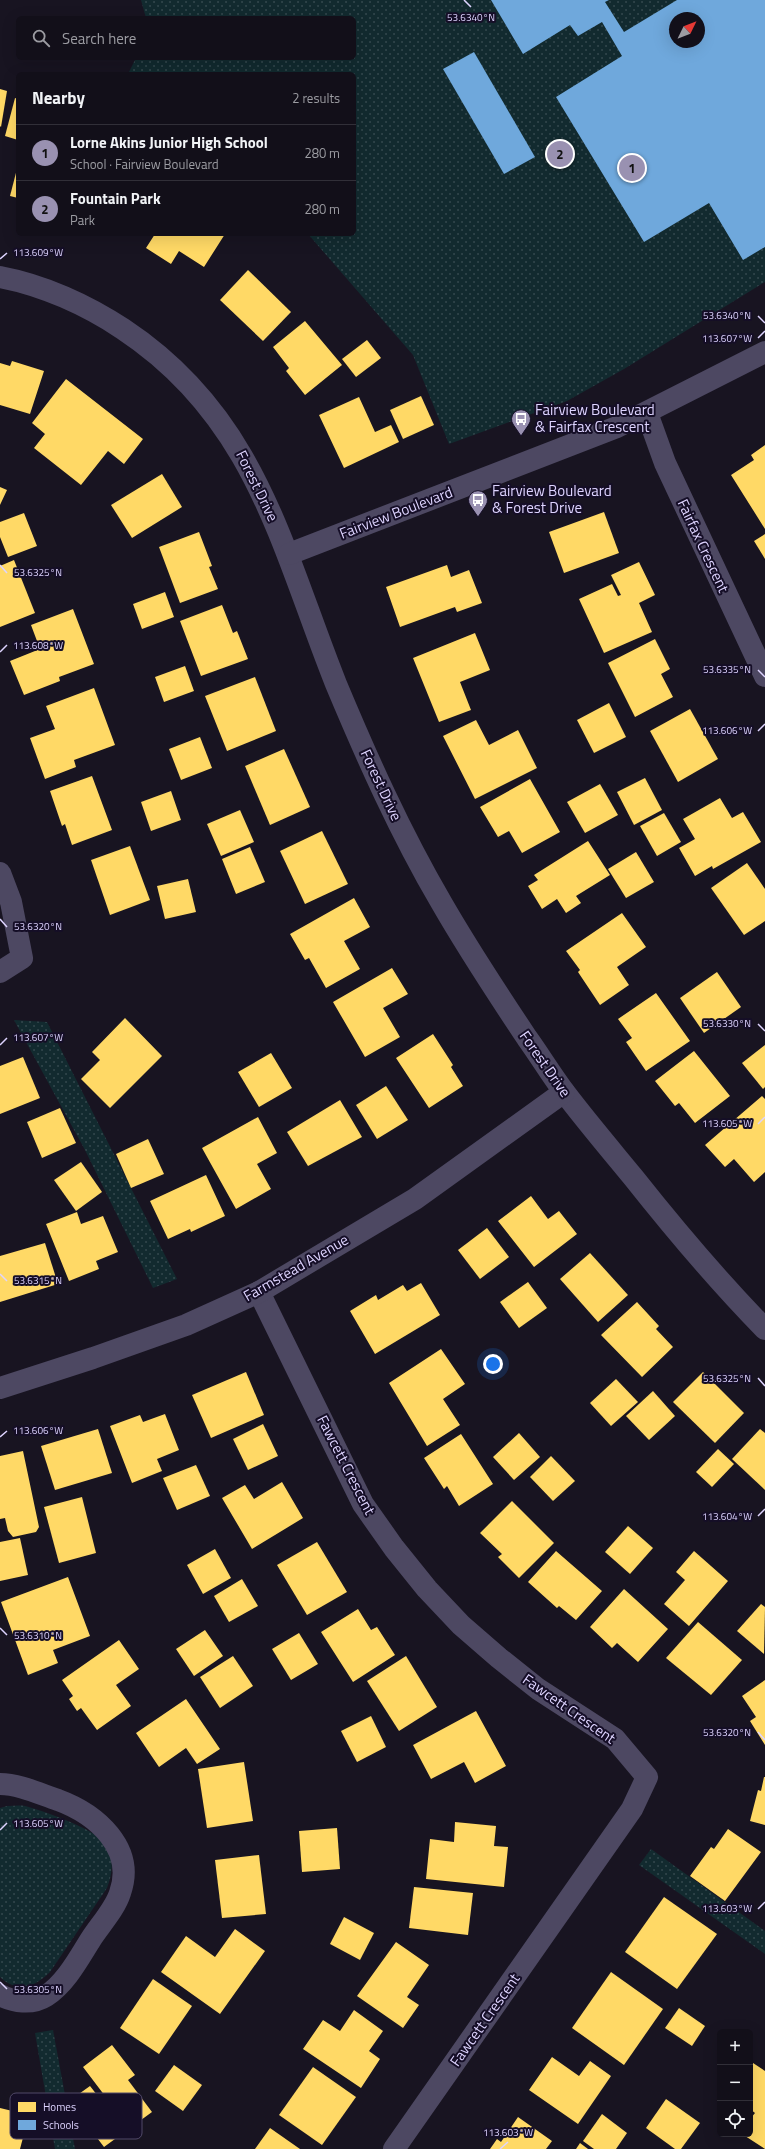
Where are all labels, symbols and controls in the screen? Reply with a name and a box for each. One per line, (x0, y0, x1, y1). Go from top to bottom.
text: 53.6340°N (447, 10, 495, 25)
north arrow (669, 12, 705, 48)
search box (16, 16, 356, 60)
icon: search (30, 27, 52, 49)
text: Search here (62, 27, 136, 50)
text: Nearby (32, 85, 85, 111)
text: 2 results (292, 88, 340, 108)
text: Lorne Akins Junior High School (70, 131, 268, 154)
pin: 2 (547, 139, 573, 169)
text: 1 (41, 143, 49, 163)
text: 280 m (304, 143, 340, 163)
pin: 1 (619, 153, 645, 183)
text: School · Fairview Boulevard (70, 154, 219, 174)
text: Fountain Park (70, 187, 161, 210)
text: 2 (41, 199, 49, 219)
text: 280 m (304, 199, 340, 219)
text: Park (70, 210, 95, 230)
text: 113.609°W (13, 245, 63, 260)
text: 53.6340°N (703, 308, 751, 323)
text: 113.607°W (702, 331, 752, 346)
place label: Fairview Boulevard & Fairfax Crescent (535, 398, 655, 438)
bus stop icon: Fairview Boulevard & Fairfax Crescent (510, 408, 532, 436)
street label: Forest Drive (230, 446, 285, 525)
place label: Fairview Boulevard & Forest Drive (492, 479, 612, 519)
street label: Fairview Boulevard (336, 480, 456, 545)
bus stop icon: Fairview Boulevard & Forest Drive (467, 489, 489, 517)
street label: Fairfax Crescent (672, 495, 736, 597)
text: 53.6325°N (14, 565, 62, 580)
text: 113.608°W (13, 638, 63, 653)
text: 53.6335°N (703, 662, 751, 677)
text: 113.606°W (702, 723, 752, 738)
street label: Forest Drive (355, 745, 408, 824)
text: 53.6320°N (14, 919, 62, 934)
text: 53.6330°N (703, 1016, 751, 1031)
street label: Forest Drive (514, 1026, 577, 1102)
text: 113.607°W (13, 1030, 63, 1045)
text: 113.605°W (702, 1116, 752, 1131)
street label: Farmstead Avenue (239, 1228, 353, 1307)
text: 53.6315°N (14, 1273, 62, 1288)
your location (483, 1354, 503, 1374)
text: 53.6325°N (703, 1371, 751, 1386)
street label: Fawcett Crescent (311, 1411, 382, 1519)
text: 113.606°W (13, 1423, 63, 1438)
text: 113.604°W (702, 1509, 752, 1524)
text: 53.6310°N (14, 1628, 62, 1643)
street label: Fawcett Crescent (518, 1668, 621, 1750)
text: 53.6320°N (703, 1725, 751, 1740)
text: 113.605°W (13, 1816, 63, 1831)
text: 113.603°W (702, 1901, 752, 1916)
street label: Fawcett Crescent (444, 1968, 526, 2071)
text: 53.6305°N (14, 1982, 62, 1997)
map controls (717, 2029, 753, 2137)
button: + (717, 2029, 753, 2065)
button: − (717, 2065, 753, 2101)
legend (10, 2093, 142, 2139)
text: Homes (43, 2099, 76, 2115)
button: locate (717, 2101, 753, 2137)
text: Schools (43, 2117, 79, 2133)
text: 113.603°W (483, 2125, 533, 2140)

